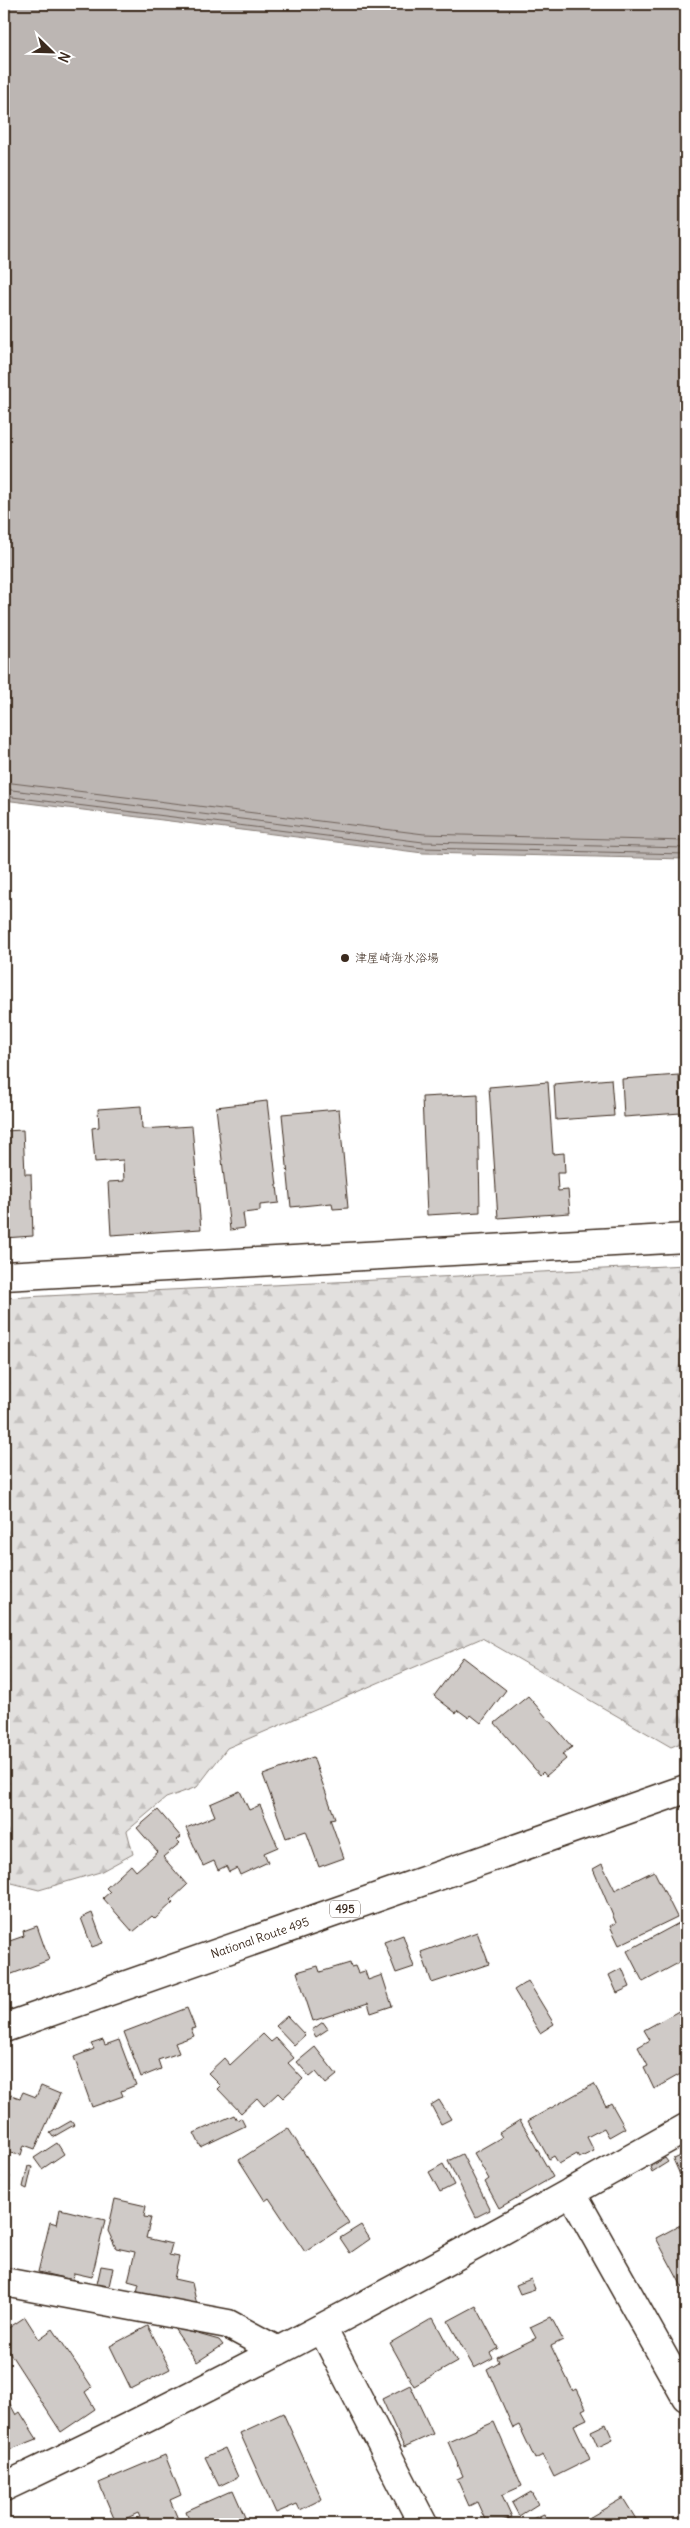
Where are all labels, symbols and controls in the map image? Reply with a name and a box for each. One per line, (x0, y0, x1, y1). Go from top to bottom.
north arrow (28, 28, 78, 78)
text: N (54, 49, 74, 65)
place label: 津屋崎海水浴場 (355, 950, 439, 965)
marker: 津屋崎海水浴場 (339, 952, 351, 964)
road number: 495 (330, 1900, 360, 1918)
street label: National Route 495 (209, 1914, 311, 1961)

